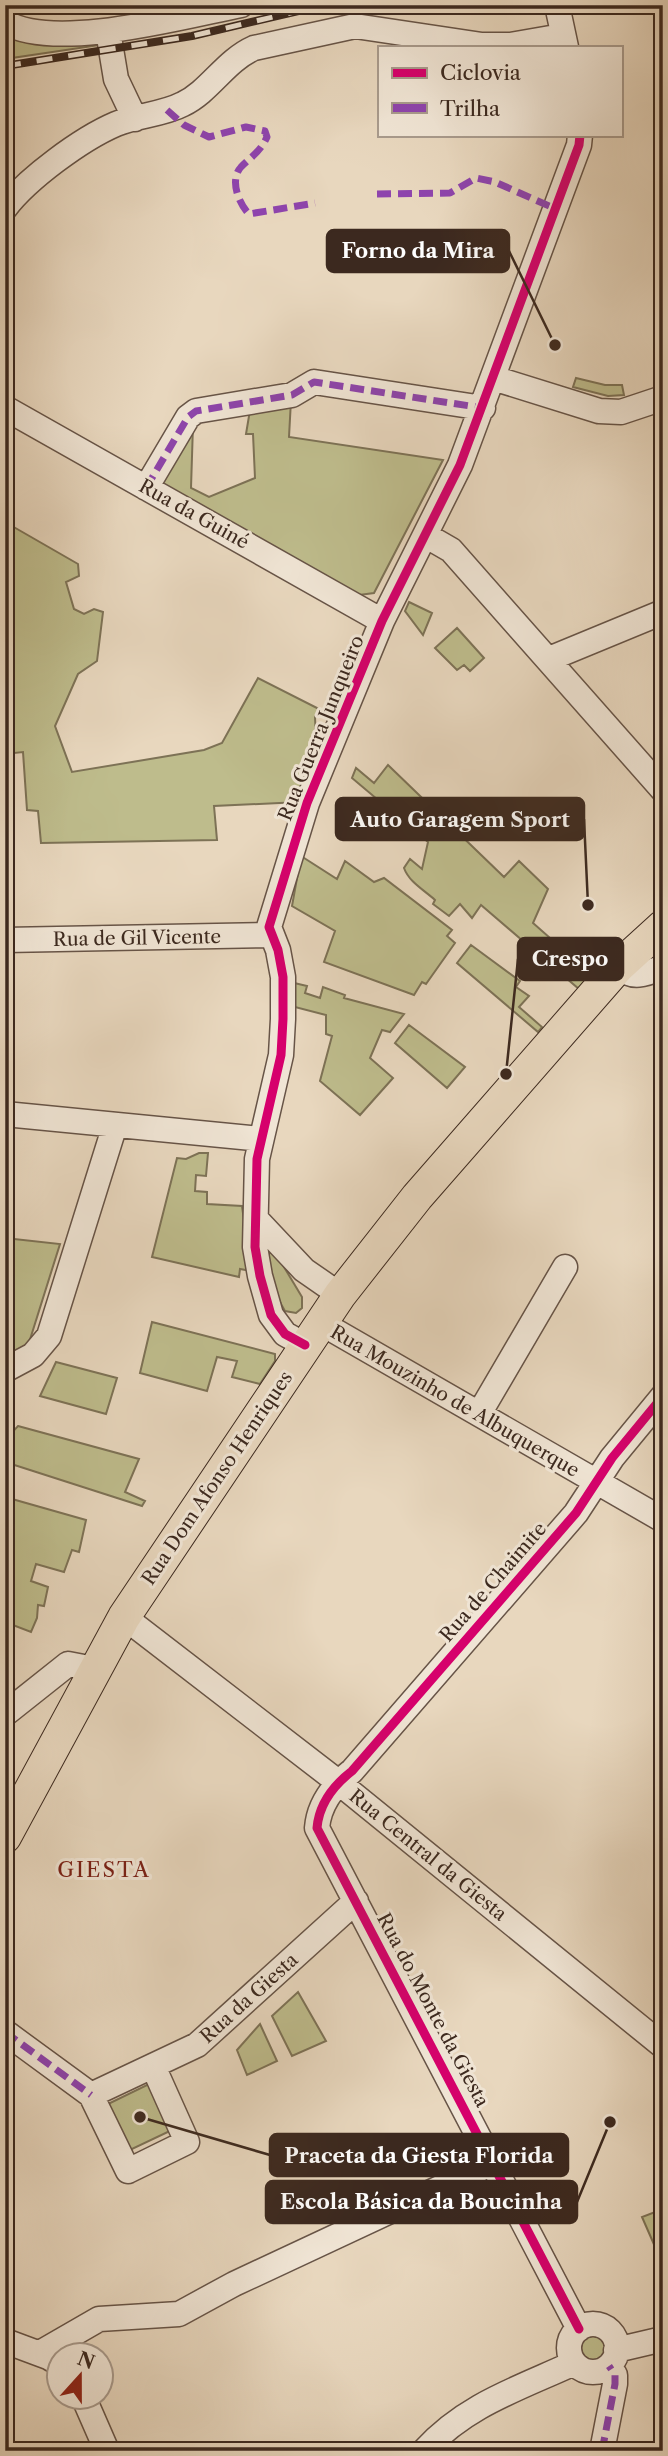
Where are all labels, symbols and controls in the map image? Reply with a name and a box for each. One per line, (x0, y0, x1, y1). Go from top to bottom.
legend (378, 46, 622, 136)
text: Ciclovia (440, 60, 522, 85)
text: Trilha (440, 96, 501, 121)
callout: Forno da Mira (327, 230, 509, 272)
text: Forno da Mira (341, 238, 495, 263)
street label: Rua da Guiné (135, 474, 253, 554)
street label: Rua Guerra Junqueiro (273, 632, 369, 824)
callout: Auto Garagem Sport (336, 798, 584, 840)
text: Auto Garagem Sport (349, 807, 570, 832)
street label: Rua de Gil Vicente (53, 925, 221, 951)
callout: Crespo (518, 938, 623, 980)
text: Crespo (532, 946, 608, 971)
street label: Rua Mouzinho de Albuquerque (327, 1320, 583, 1482)
street label: Rua Dom Afonso Henriques (137, 1367, 297, 1589)
street label: Rua de Chaimite (435, 1518, 551, 1646)
street label: Rua Central da Giesta (345, 1784, 511, 1926)
district label: GIESTA (57, 1857, 151, 1882)
street label: Rua do Monte da Giesta (372, 1909, 494, 2111)
street label: Rua da Giesta (195, 1948, 303, 2048)
callout: Praceta da Giesta Florida (270, 2134, 568, 2176)
text: Praceta da Giesta Florida (284, 2143, 555, 2168)
callout: Escola Básica da Boucinha (266, 2181, 577, 2223)
text: Escola Básica da Boucinha (280, 2189, 563, 2214)
north arrow (46, 2340, 116, 2410)
text: N (74, 2347, 98, 2374)

